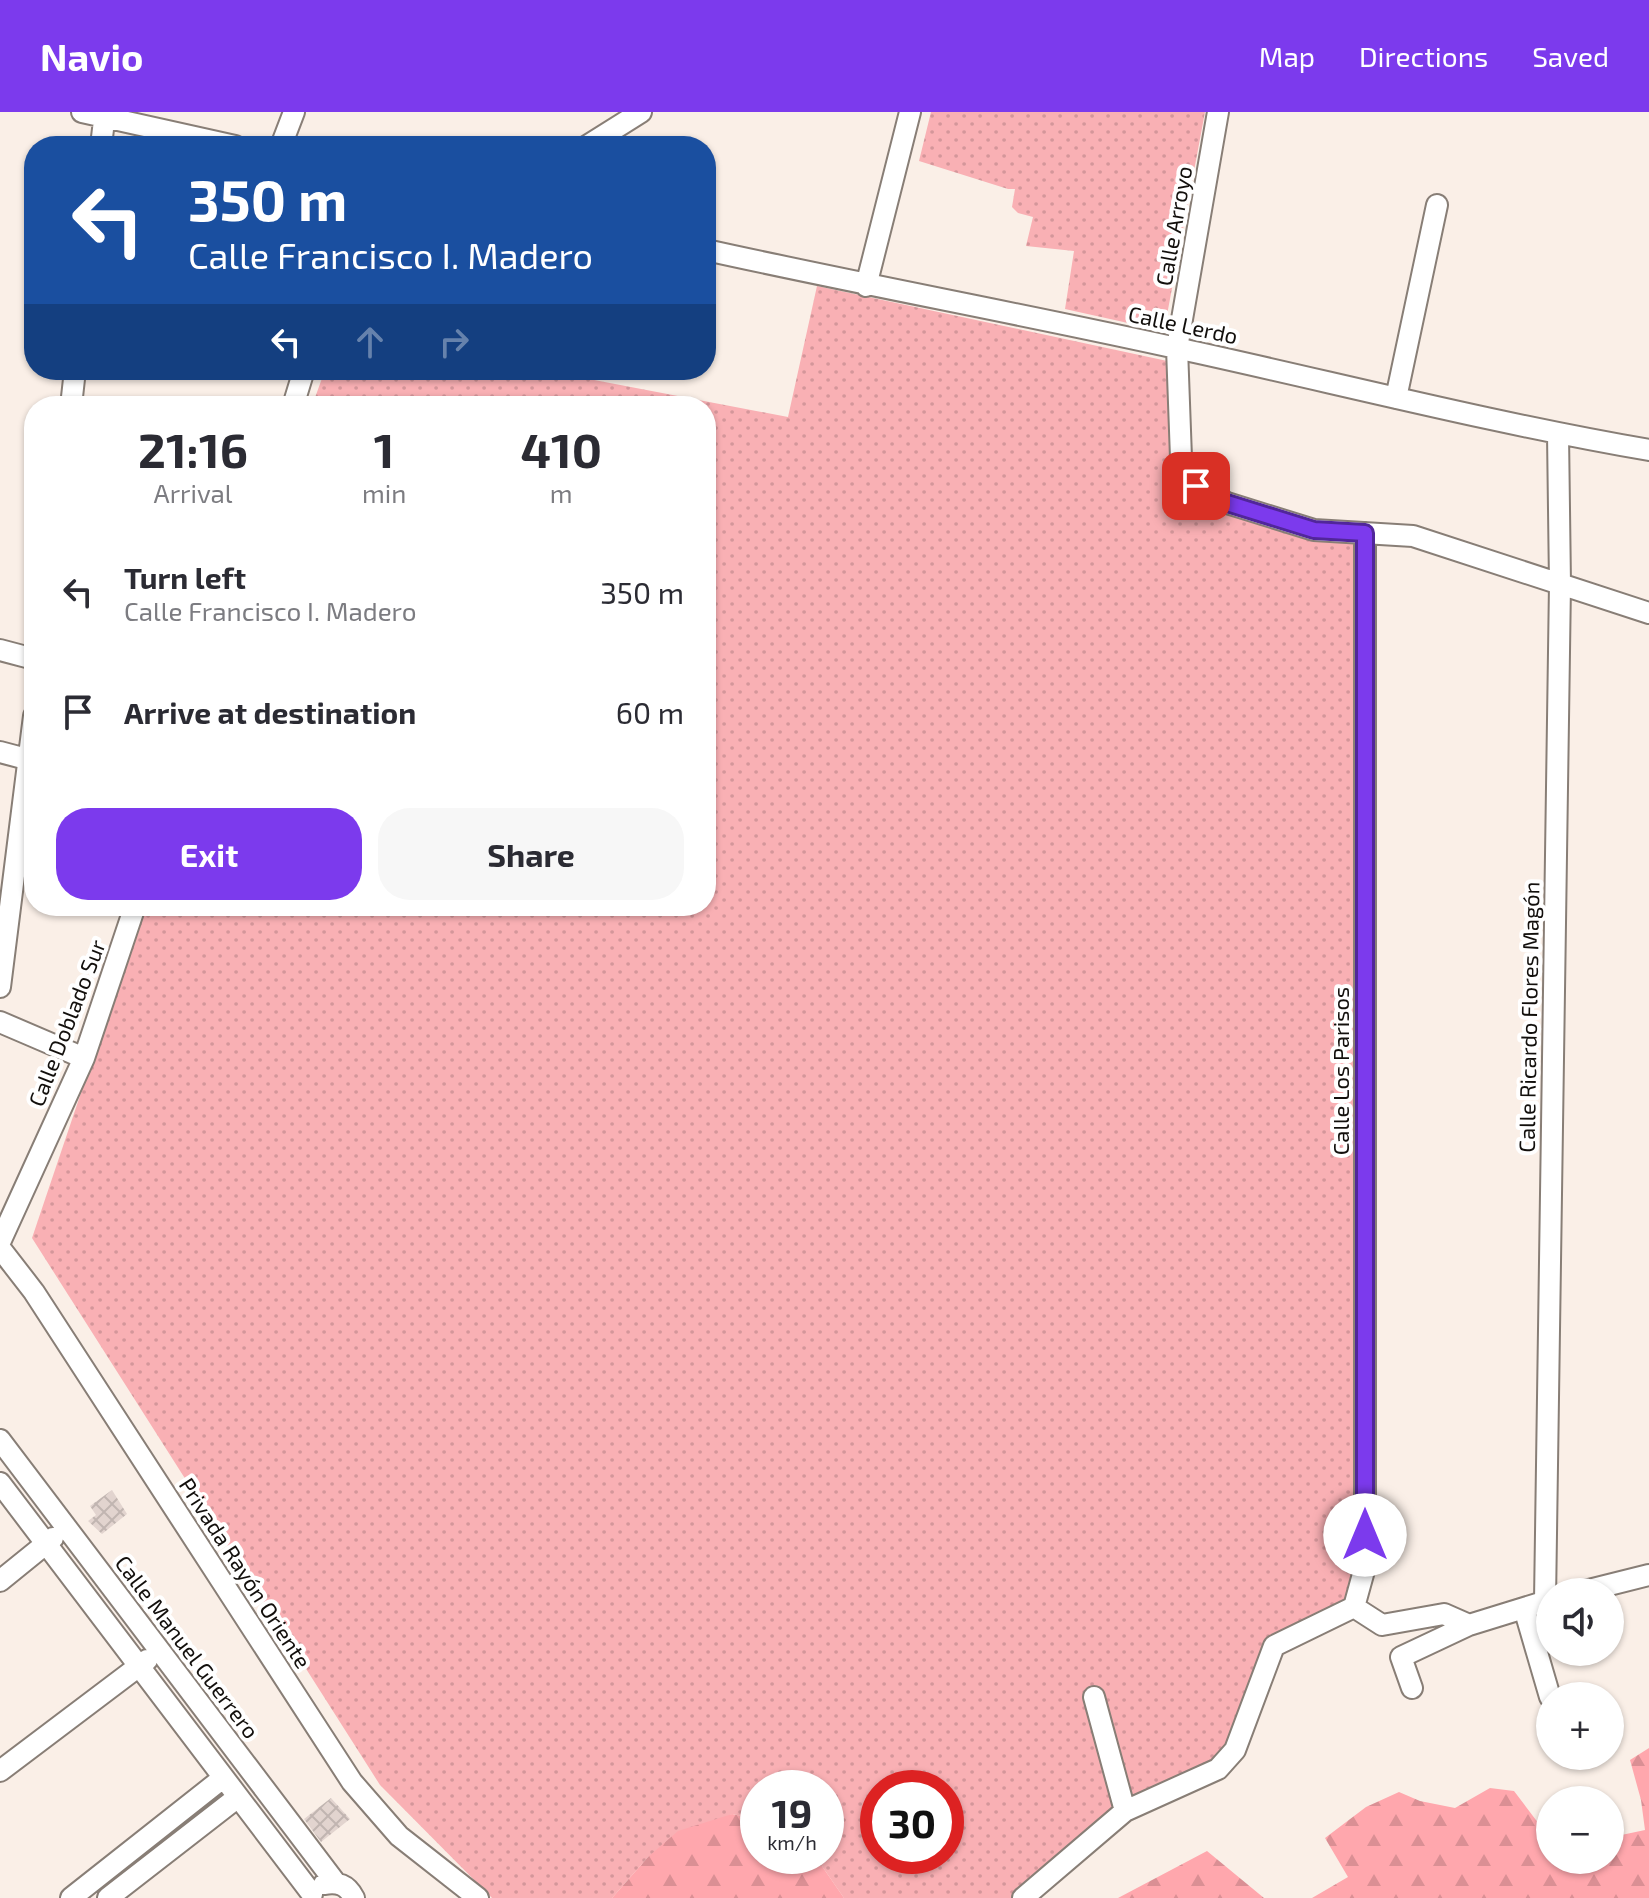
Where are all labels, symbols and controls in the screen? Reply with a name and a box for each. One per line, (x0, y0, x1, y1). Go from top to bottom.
text: Navio (40, 33, 143, 79)
text: Map (1259, 39, 1315, 73)
text: Directions (1359, 39, 1488, 73)
text: Saved (1532, 39, 1609, 73)
street label: Calle Arroyo (1150, 164, 1196, 288)
text: 350 m (188, 165, 347, 232)
icon: left (56, 168, 160, 272)
text: Calle Francisco I. Madero (188, 233, 593, 276)
street label: Calle Lerdo (1126, 300, 1240, 348)
icon: left (264, 320, 308, 364)
icon: ahead (348, 320, 392, 364)
icon: right (432, 320, 476, 364)
text: 21:16 (138, 420, 248, 478)
text: 1 (374, 420, 395, 478)
text: 410 (520, 420, 602, 478)
pin (1162, 452, 1230, 520)
icon: arrive (1174, 464, 1218, 508)
text: Arrival (153, 477, 233, 508)
text: min (362, 477, 406, 508)
text: m (550, 477, 573, 508)
text: Turn left (124, 559, 246, 595)
icon: left (56, 570, 100, 614)
text: 350 m (600, 574, 684, 610)
text: Calle Francisco I. Madero (124, 595, 416, 626)
icon: arrive (56, 690, 100, 734)
text: Arrive at destination (124, 694, 416, 730)
text: 60 m (616, 694, 684, 730)
button: Exit (56, 808, 362, 900)
button: Share (378, 808, 684, 900)
street label: Calle Ricardo Flores Magón (1513, 881, 1543, 1153)
street label: Calle Doblado Sur (22, 935, 110, 1110)
street label: Calle Los Parisos (1327, 987, 1353, 1155)
street label: Privada Rayón Oriente (175, 1472, 317, 1672)
position arrow (1323, 1493, 1407, 1577)
street label: Calle Manuel Guerrero (111, 1550, 265, 1743)
map controls (1536, 1578, 1624, 1874)
button: sound (1536, 1578, 1624, 1666)
button: + (1536, 1682, 1624, 1770)
speed limit sign: 30 (860, 1770, 964, 1874)
button: − (1536, 1786, 1624, 1874)
text: 19 (772, 1788, 812, 1836)
text: km/h (767, 1830, 817, 1854)

